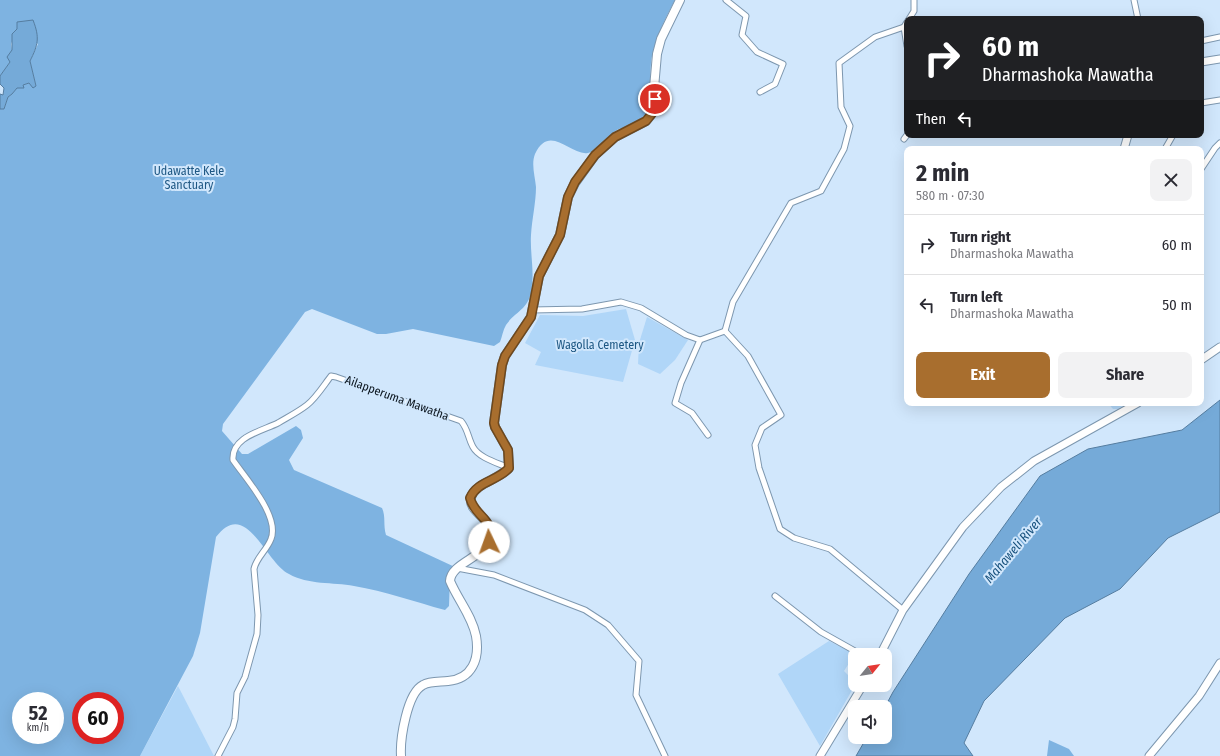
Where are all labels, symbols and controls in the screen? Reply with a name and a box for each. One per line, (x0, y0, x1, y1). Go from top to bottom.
text: 60 m (982, 30, 1039, 63)
icon: right (916, 32, 968, 84)
text: Dharmashoka Mawatha (982, 64, 1154, 86)
pin (638, 82, 672, 116)
icon: arrive (644, 88, 666, 110)
icon: left (954, 108, 976, 130)
text: Then (916, 110, 946, 128)
text: 2 min (916, 159, 969, 187)
button: close (1150, 159, 1192, 201)
park label: Udawatte Kele Sanctuary (154, 164, 224, 192)
text: 580 m · 07:30 (916, 188, 984, 203)
text: Turn right (950, 228, 1011, 246)
icon: right (916, 234, 938, 256)
text: 60 m (1162, 236, 1192, 254)
text: Dharmashoka Mawatha (950, 246, 1074, 261)
text: Turn left (950, 288, 1003, 306)
icon: left (916, 294, 938, 316)
text: 50 m (1162, 296, 1192, 314)
text: Dharmashoka Mawatha (950, 306, 1074, 321)
park label: Wagolla Cemetery (556, 338, 644, 352)
button: Exit (916, 352, 1050, 398)
button: Share (1058, 352, 1192, 398)
street label: Ailapperuma Mawatha (343, 373, 451, 423)
water label: Mahaweli River (981, 514, 1045, 586)
position arrow (468, 521, 510, 563)
north arrow (848, 648, 892, 692)
map controls (848, 648, 892, 744)
speed limit sign: 60 (72, 692, 124, 744)
button: sound (848, 700, 892, 744)
text: 52 (29, 701, 47, 725)
text: km/h (27, 722, 49, 734)

